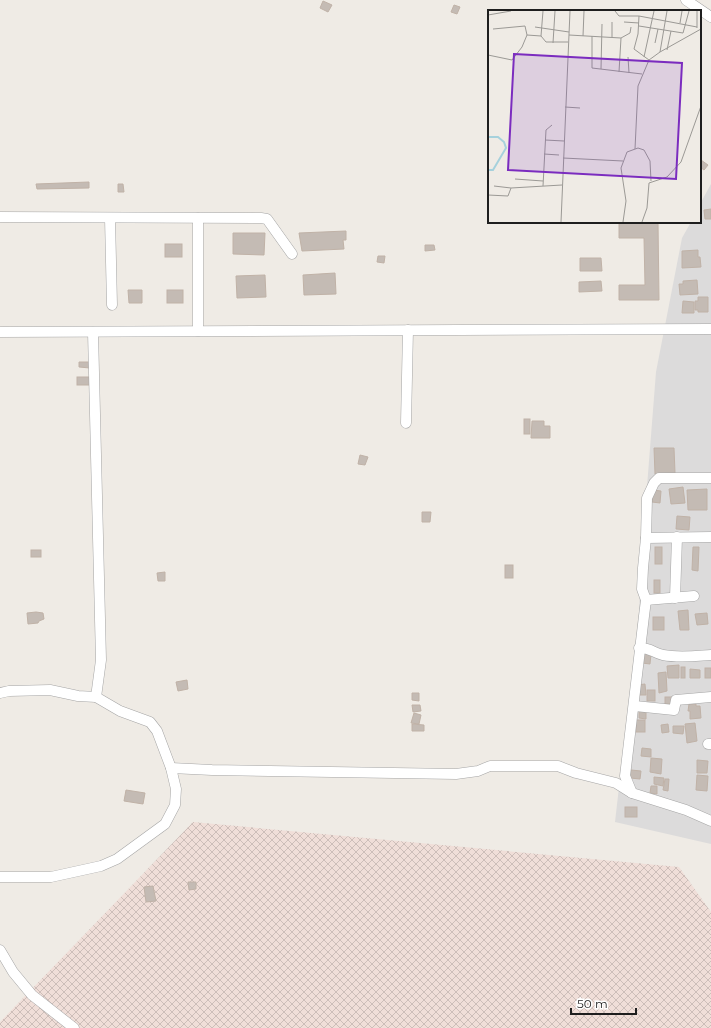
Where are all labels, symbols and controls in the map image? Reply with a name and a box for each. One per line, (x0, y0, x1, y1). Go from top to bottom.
inset map (488, 10, 701, 223)
scale bar (571, 990, 636, 1016)
text: 50 m (577, 996, 608, 1011)

